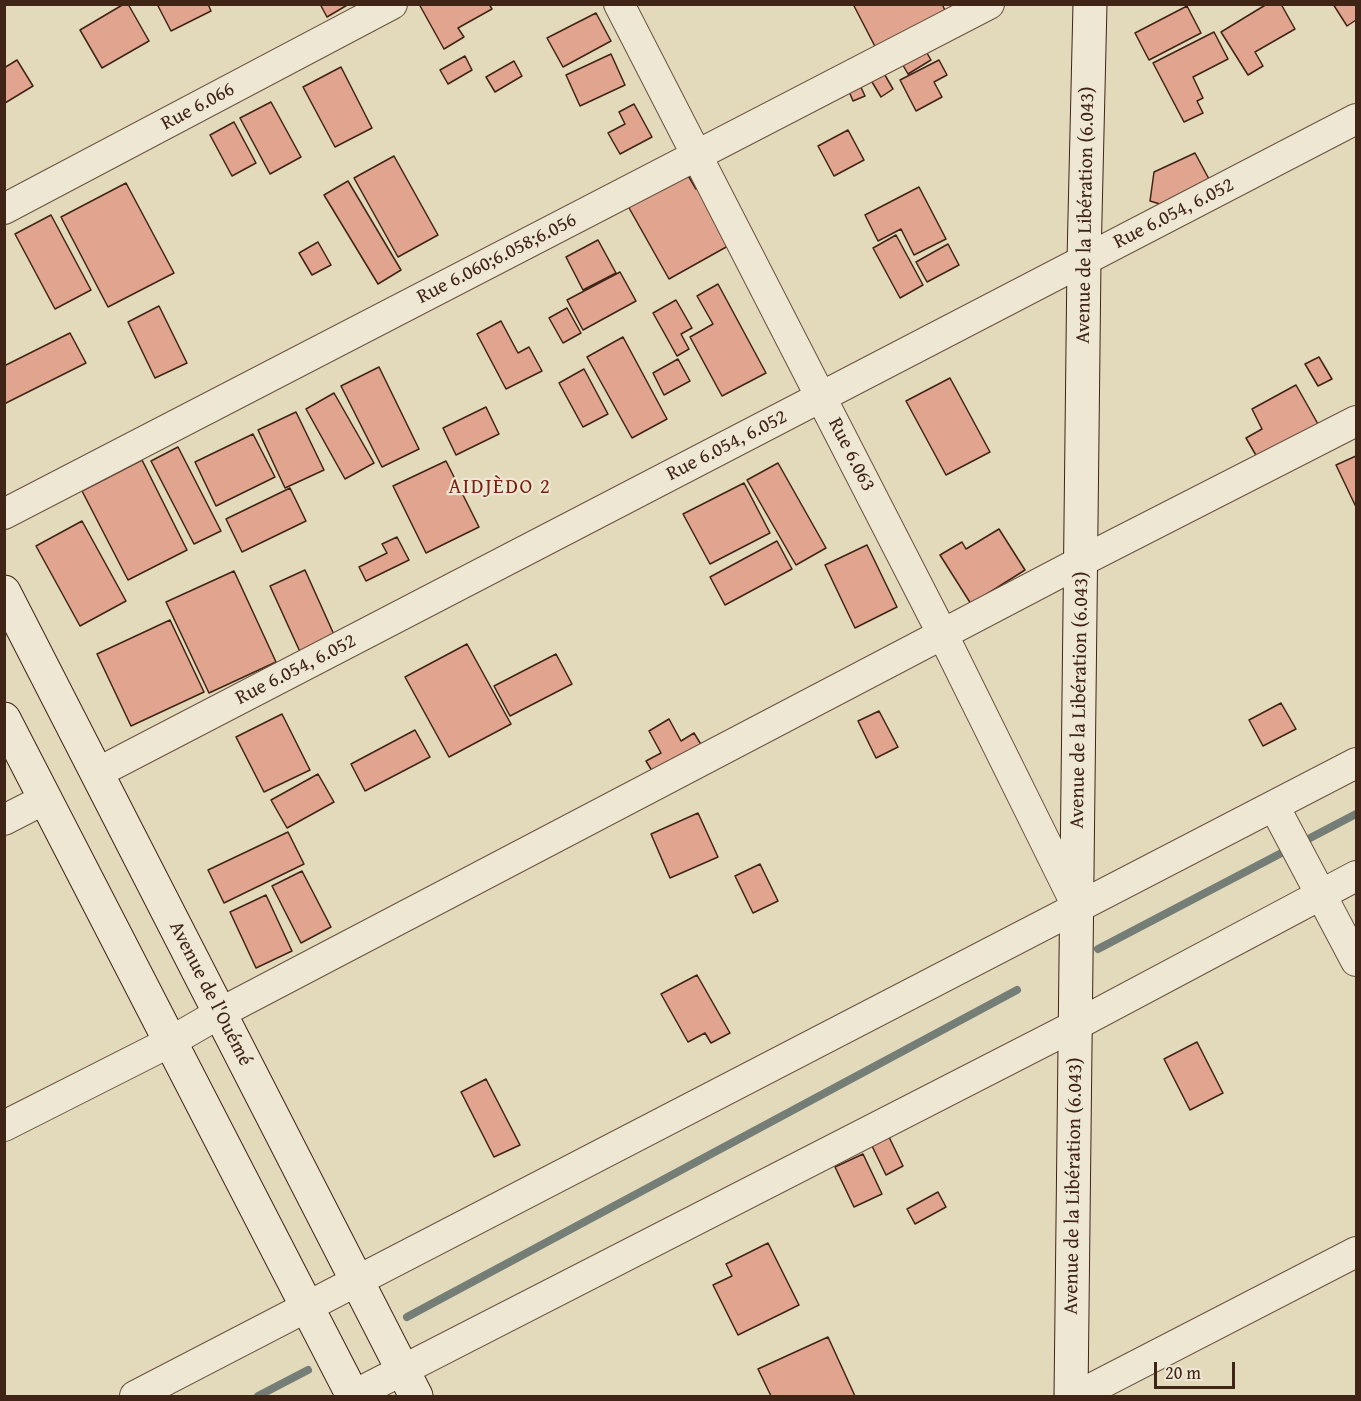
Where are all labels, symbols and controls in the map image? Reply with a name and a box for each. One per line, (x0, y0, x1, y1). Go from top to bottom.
street label: Rue 6.066 (157, 78, 239, 136)
street label: Avenue de la Libération (6.043) (1072, 86, 1100, 344)
street label: Rue 6.054, 6.052 (1110, 173, 1238, 255)
street label: Rue 6.060;6.058;6.056 (413, 208, 581, 310)
street label: Rue 6.054, 6.052 (663, 405, 791, 487)
street label: Rue 6.063 (822, 414, 880, 496)
district label: AIDJÈDO 2 (449, 475, 551, 501)
street label: Avenue de la Libération (6.043) (1066, 571, 1094, 829)
street label: Rue 6.054, 6.052 (232, 629, 360, 711)
street label: Avenue de l'Ouémé (163, 918, 257, 1070)
street label: Avenue de la Libération (6.043) (1060, 1057, 1088, 1315)
scale bar (1157, 1350, 1238, 1388)
text: 20 m (1165, 1359, 1201, 1386)

